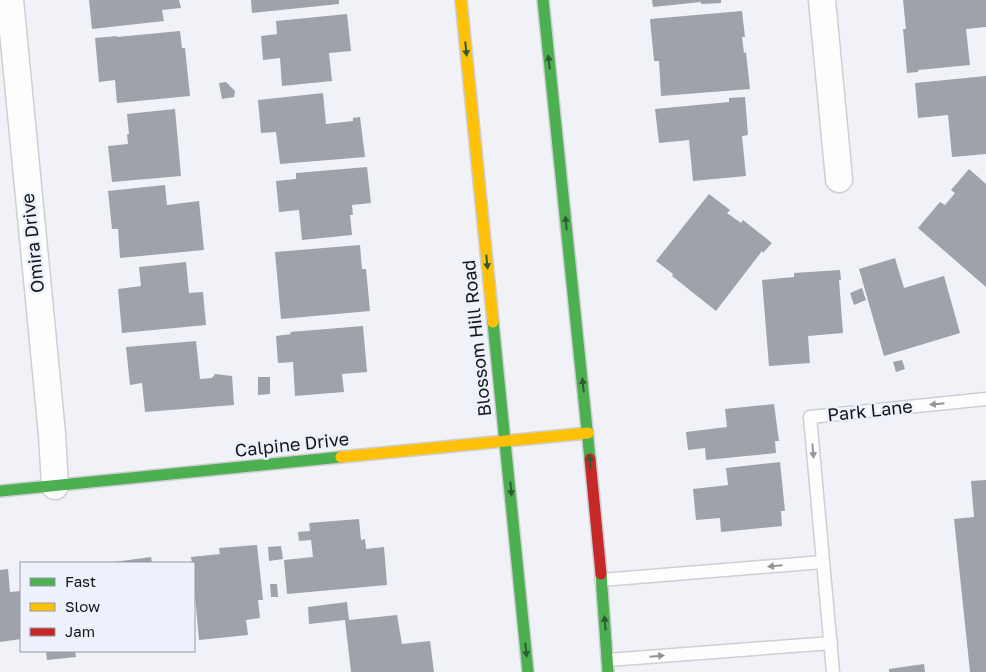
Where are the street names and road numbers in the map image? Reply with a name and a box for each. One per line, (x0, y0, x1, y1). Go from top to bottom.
street label: Omira Drive (16, 192, 48, 294)
street label: Blossom Hill Road (457, 259, 495, 418)
street label: Park Lane (826, 395, 914, 425)
street label: Calpine Drive (234, 427, 350, 461)

